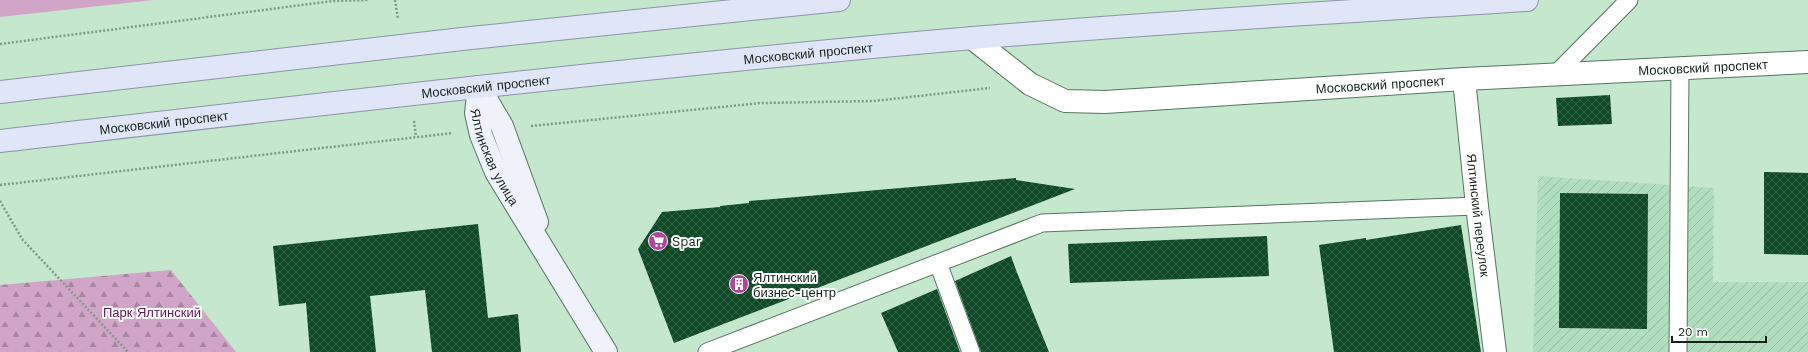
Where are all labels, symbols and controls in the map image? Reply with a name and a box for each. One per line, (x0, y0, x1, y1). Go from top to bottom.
street label: Московский проспект (743, 39, 874, 67)
street label: Московский проспект (1638, 56, 1768, 78)
street label: Московский проспект (421, 72, 551, 101)
street label: Московский проспект (1315, 73, 1446, 96)
street label: Московский проспект (99, 107, 229, 137)
street label: Ялтинская улица (468, 107, 522, 209)
street label: Ялтинский переулок (1464, 153, 1493, 278)
supermarket icon: Spar (647, 230, 669, 252)
place label: Spar (672, 234, 701, 249)
place label: Ялтинский бизнес-центр (753, 270, 836, 300)
building icon: Ялтинский бизнес-центр (728, 273, 750, 295)
park label: Парк Ялтинский (103, 305, 201, 320)
scale bar (1672, 318, 1766, 344)
text: 20 m (1678, 325, 1708, 339)

